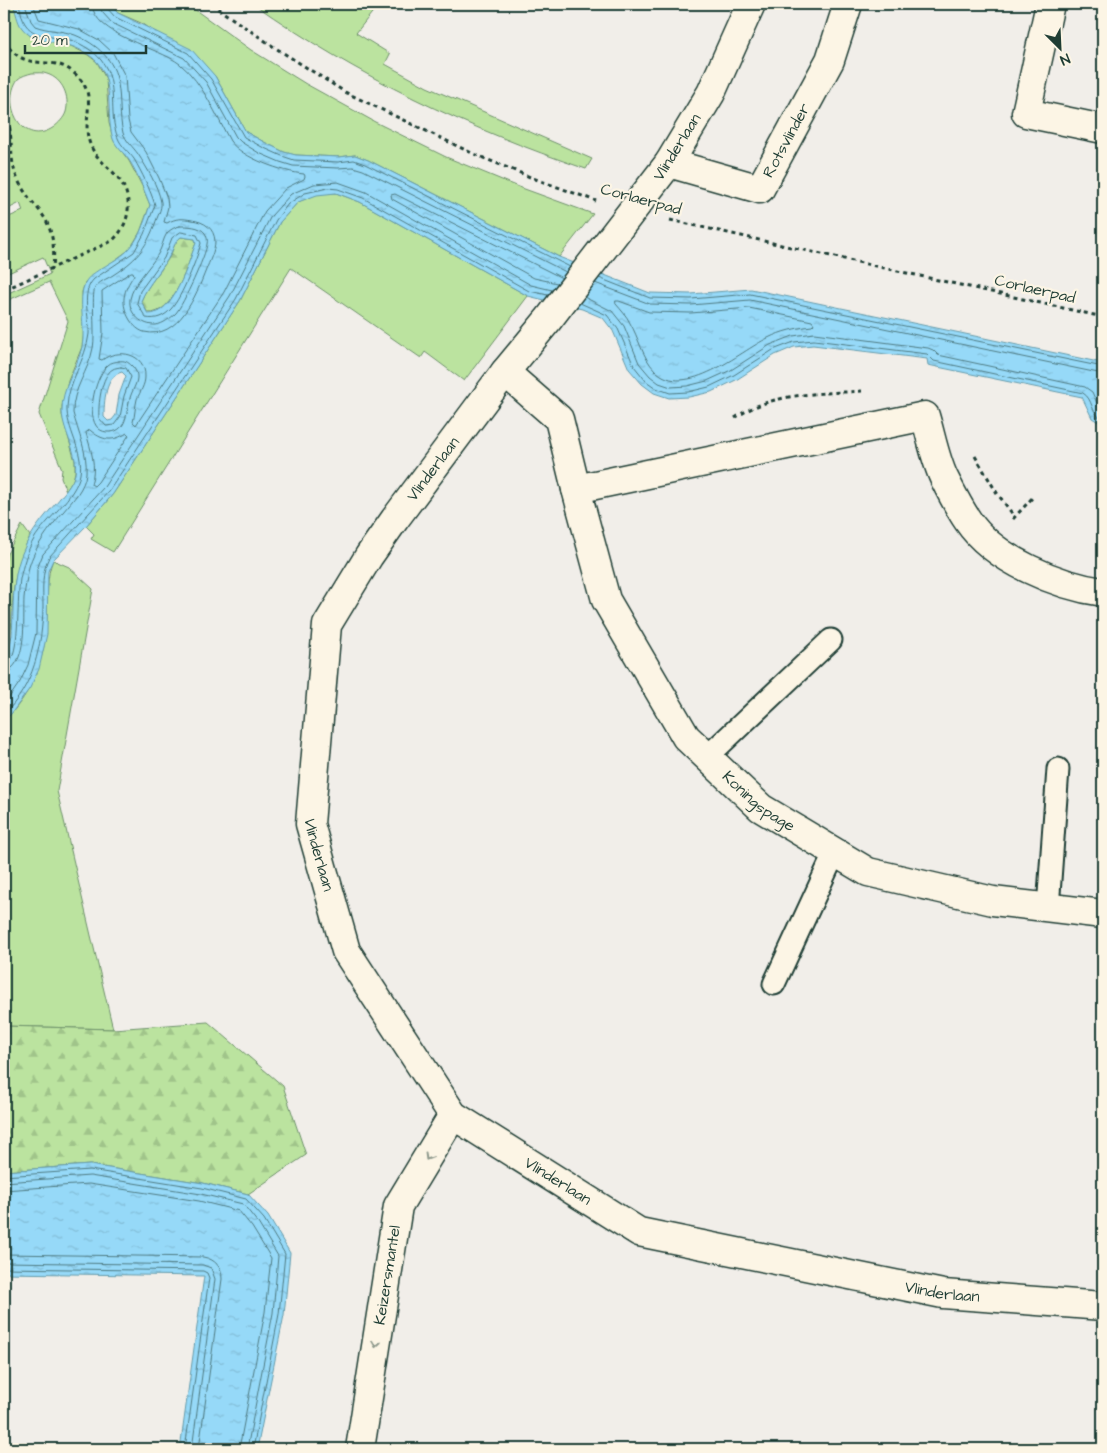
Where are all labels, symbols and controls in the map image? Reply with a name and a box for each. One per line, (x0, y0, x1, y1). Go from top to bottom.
scale bar (25, 22, 146, 54)
north arrow (1034, 22, 1084, 72)
text: 20 m (32, 30, 68, 51)
text: N (1057, 48, 1073, 70)
street label: Rotsvlinder (757, 99, 816, 182)
street label: Vlinderlaan (648, 109, 706, 185)
street label: Corlaerpad (598, 178, 684, 220)
street label: Corlaerpad (992, 269, 1078, 309)
street label: Vlinderlaan (402, 432, 464, 506)
street label: Koningspage (717, 766, 799, 837)
street label: Vlinderlaan (299, 817, 340, 894)
one-way arrow (425, 1151, 435, 1160)
street label: Vlinderlaan (520, 1152, 596, 1210)
street label: Keizersmantel (369, 1224, 406, 1326)
street label: Vlinderlaan (903, 1275, 980, 1308)
one-way arrow (372, 1340, 382, 1348)

